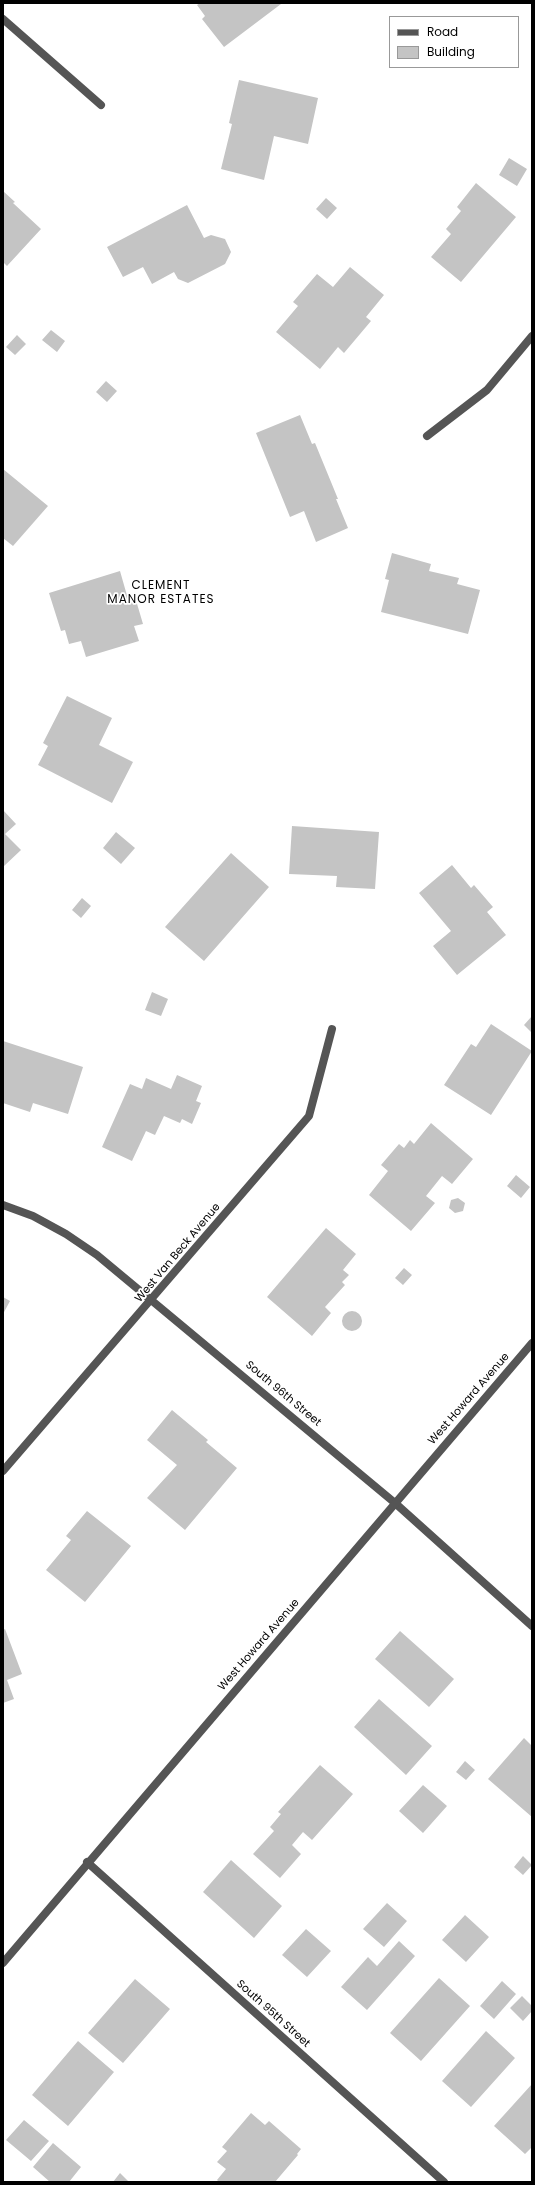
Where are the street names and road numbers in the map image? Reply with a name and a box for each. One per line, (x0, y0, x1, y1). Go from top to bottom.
street label: West Van Beck Avenue (133, 1201, 223, 1305)
street label: West Howard Avenue (426, 1350, 512, 1448)
street label: South 96th Street (243, 1359, 323, 1429)
street label: West Howard Avenue (216, 1596, 302, 1694)
street label: South 95th Street (233, 1977, 313, 2051)

